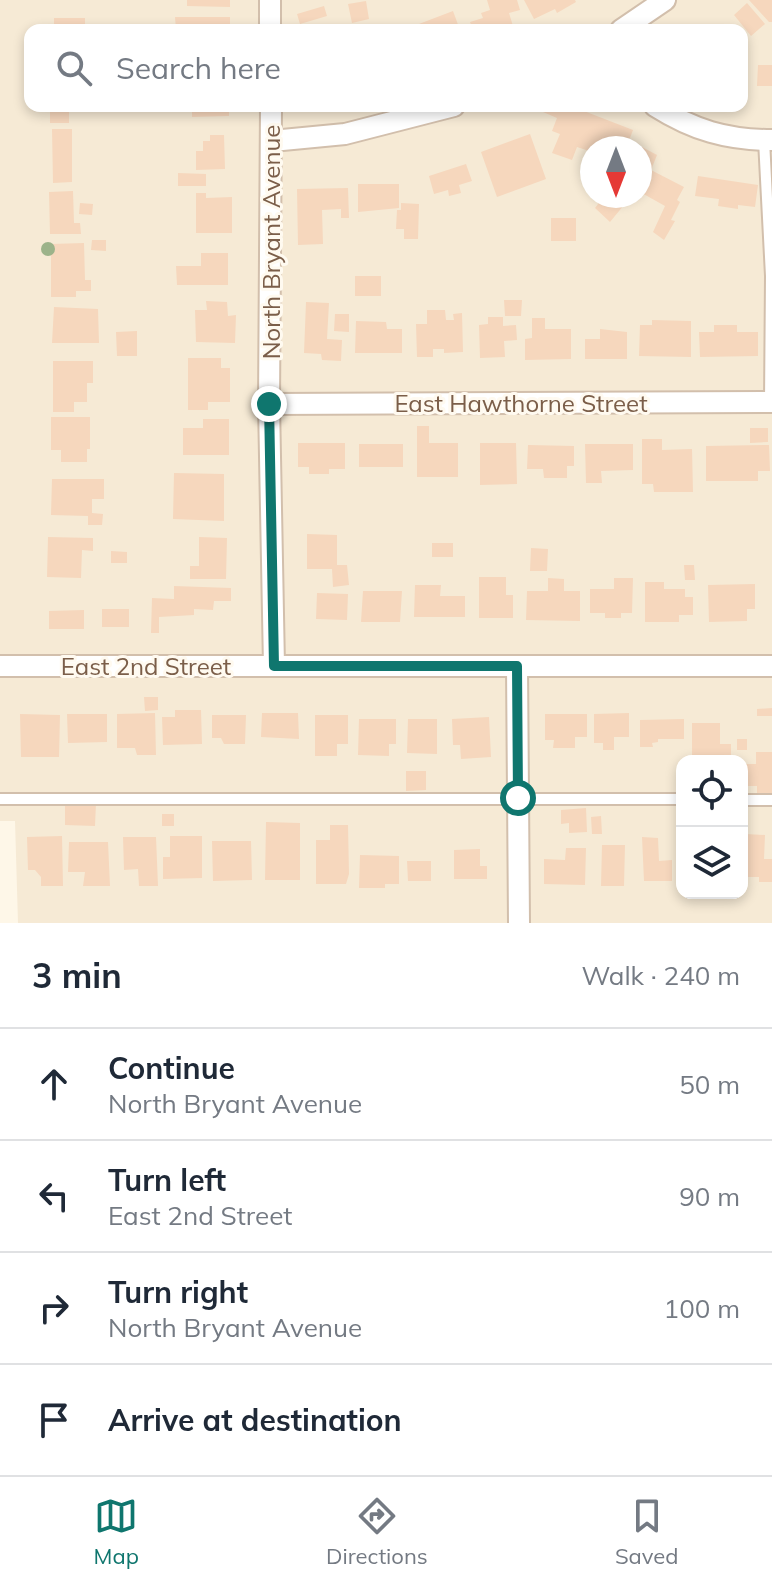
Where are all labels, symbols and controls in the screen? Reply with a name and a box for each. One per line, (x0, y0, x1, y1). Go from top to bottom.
search box (24, 24, 748, 112)
icon: search (52, 46, 96, 90)
text: Search here (116, 49, 281, 87)
street label: North Bryant Avenue (256, 125, 286, 359)
north arrow (580, 136, 652, 208)
route end (251, 386, 287, 422)
street label: East Hawthorne Street (394, 388, 648, 418)
street label: East 2nd Street (61, 651, 231, 681)
map controls (676, 755, 748, 899)
button: locate (676, 755, 748, 827)
route start (500, 780, 536, 816)
button: layers (676, 827, 748, 899)
text: 3 min (32, 954, 122, 997)
text: Walk · 240 m (581, 959, 740, 992)
text: Continue (108, 1049, 235, 1087)
icon: ahead (32, 1062, 76, 1106)
text: 50 m (679, 1068, 740, 1101)
text: North Bryant Avenue (108, 1087, 362, 1120)
text: Turn left (108, 1161, 226, 1199)
icon: left (32, 1174, 76, 1218)
text: 90 m (679, 1180, 740, 1213)
text: East 2nd Street (108, 1199, 292, 1232)
text: Turn right (108, 1273, 248, 1311)
icon: right (32, 1286, 76, 1330)
text: 100 m (664, 1292, 740, 1325)
text: North Bryant Avenue (108, 1311, 362, 1344)
icon: arrive (32, 1398, 76, 1442)
text: Arrive at destination (108, 1401, 402, 1439)
tab: Map (94, 1494, 139, 1570)
tab: Directions (326, 1494, 428, 1570)
tab: Saved (615, 1494, 678, 1570)

